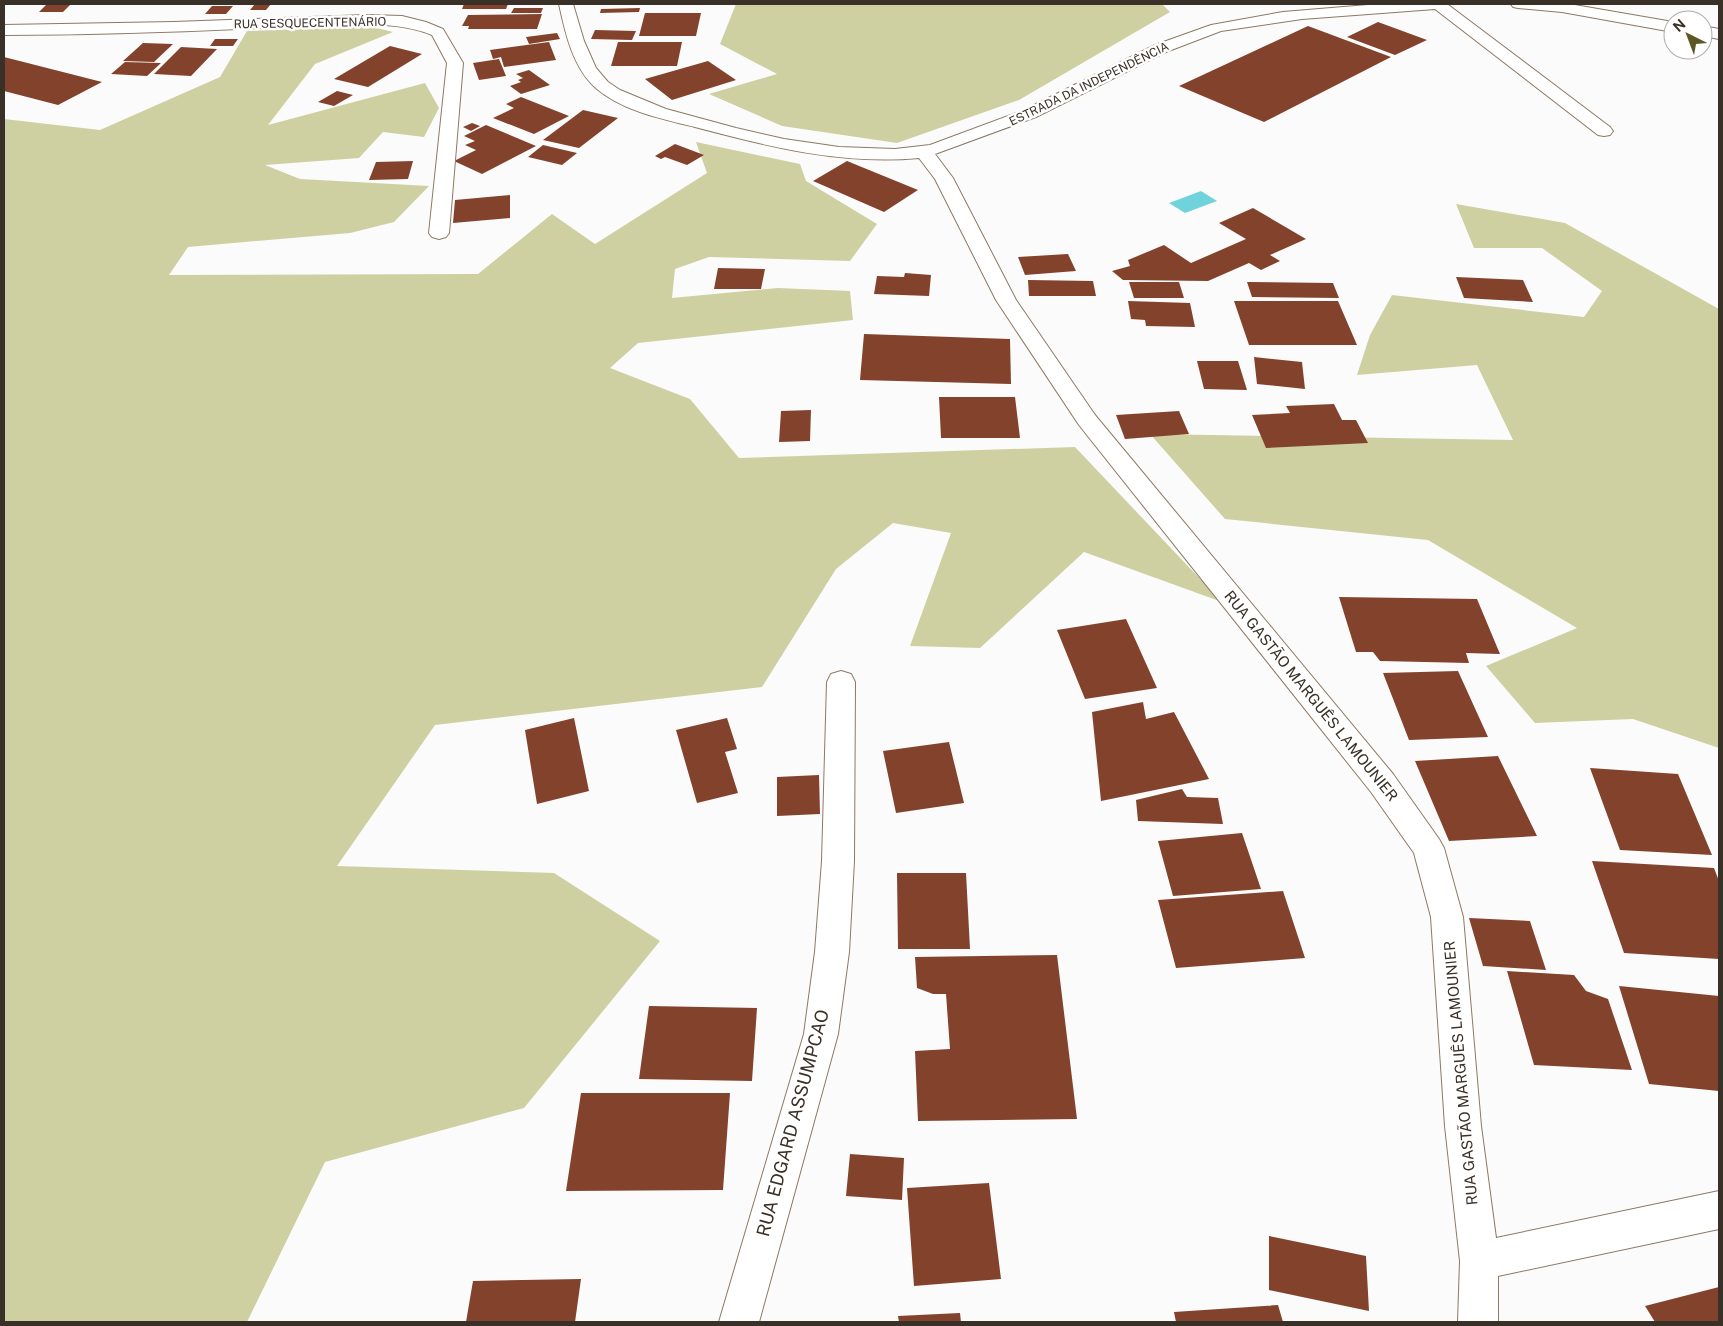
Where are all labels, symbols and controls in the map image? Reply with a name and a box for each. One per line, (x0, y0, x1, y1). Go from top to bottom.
north arrow (1663, 10, 1713, 60)
street label: RUA SESQUECENTENÁRIO (234, 15, 387, 31)
text: N (1670, 16, 1689, 35)
street label: ESTRADA DA INDEPENDÊNCIA (1007, 39, 1171, 129)
street label: RUA GASTÃO MARGUÊS LAMOUNIER (1221, 587, 1402, 804)
street label: RUA GASTÃO MARGUÊS LAMOUNIER (1440, 940, 1481, 1206)
street label: RUA EDGARD ASSUMPCAO (752, 1007, 833, 1239)

